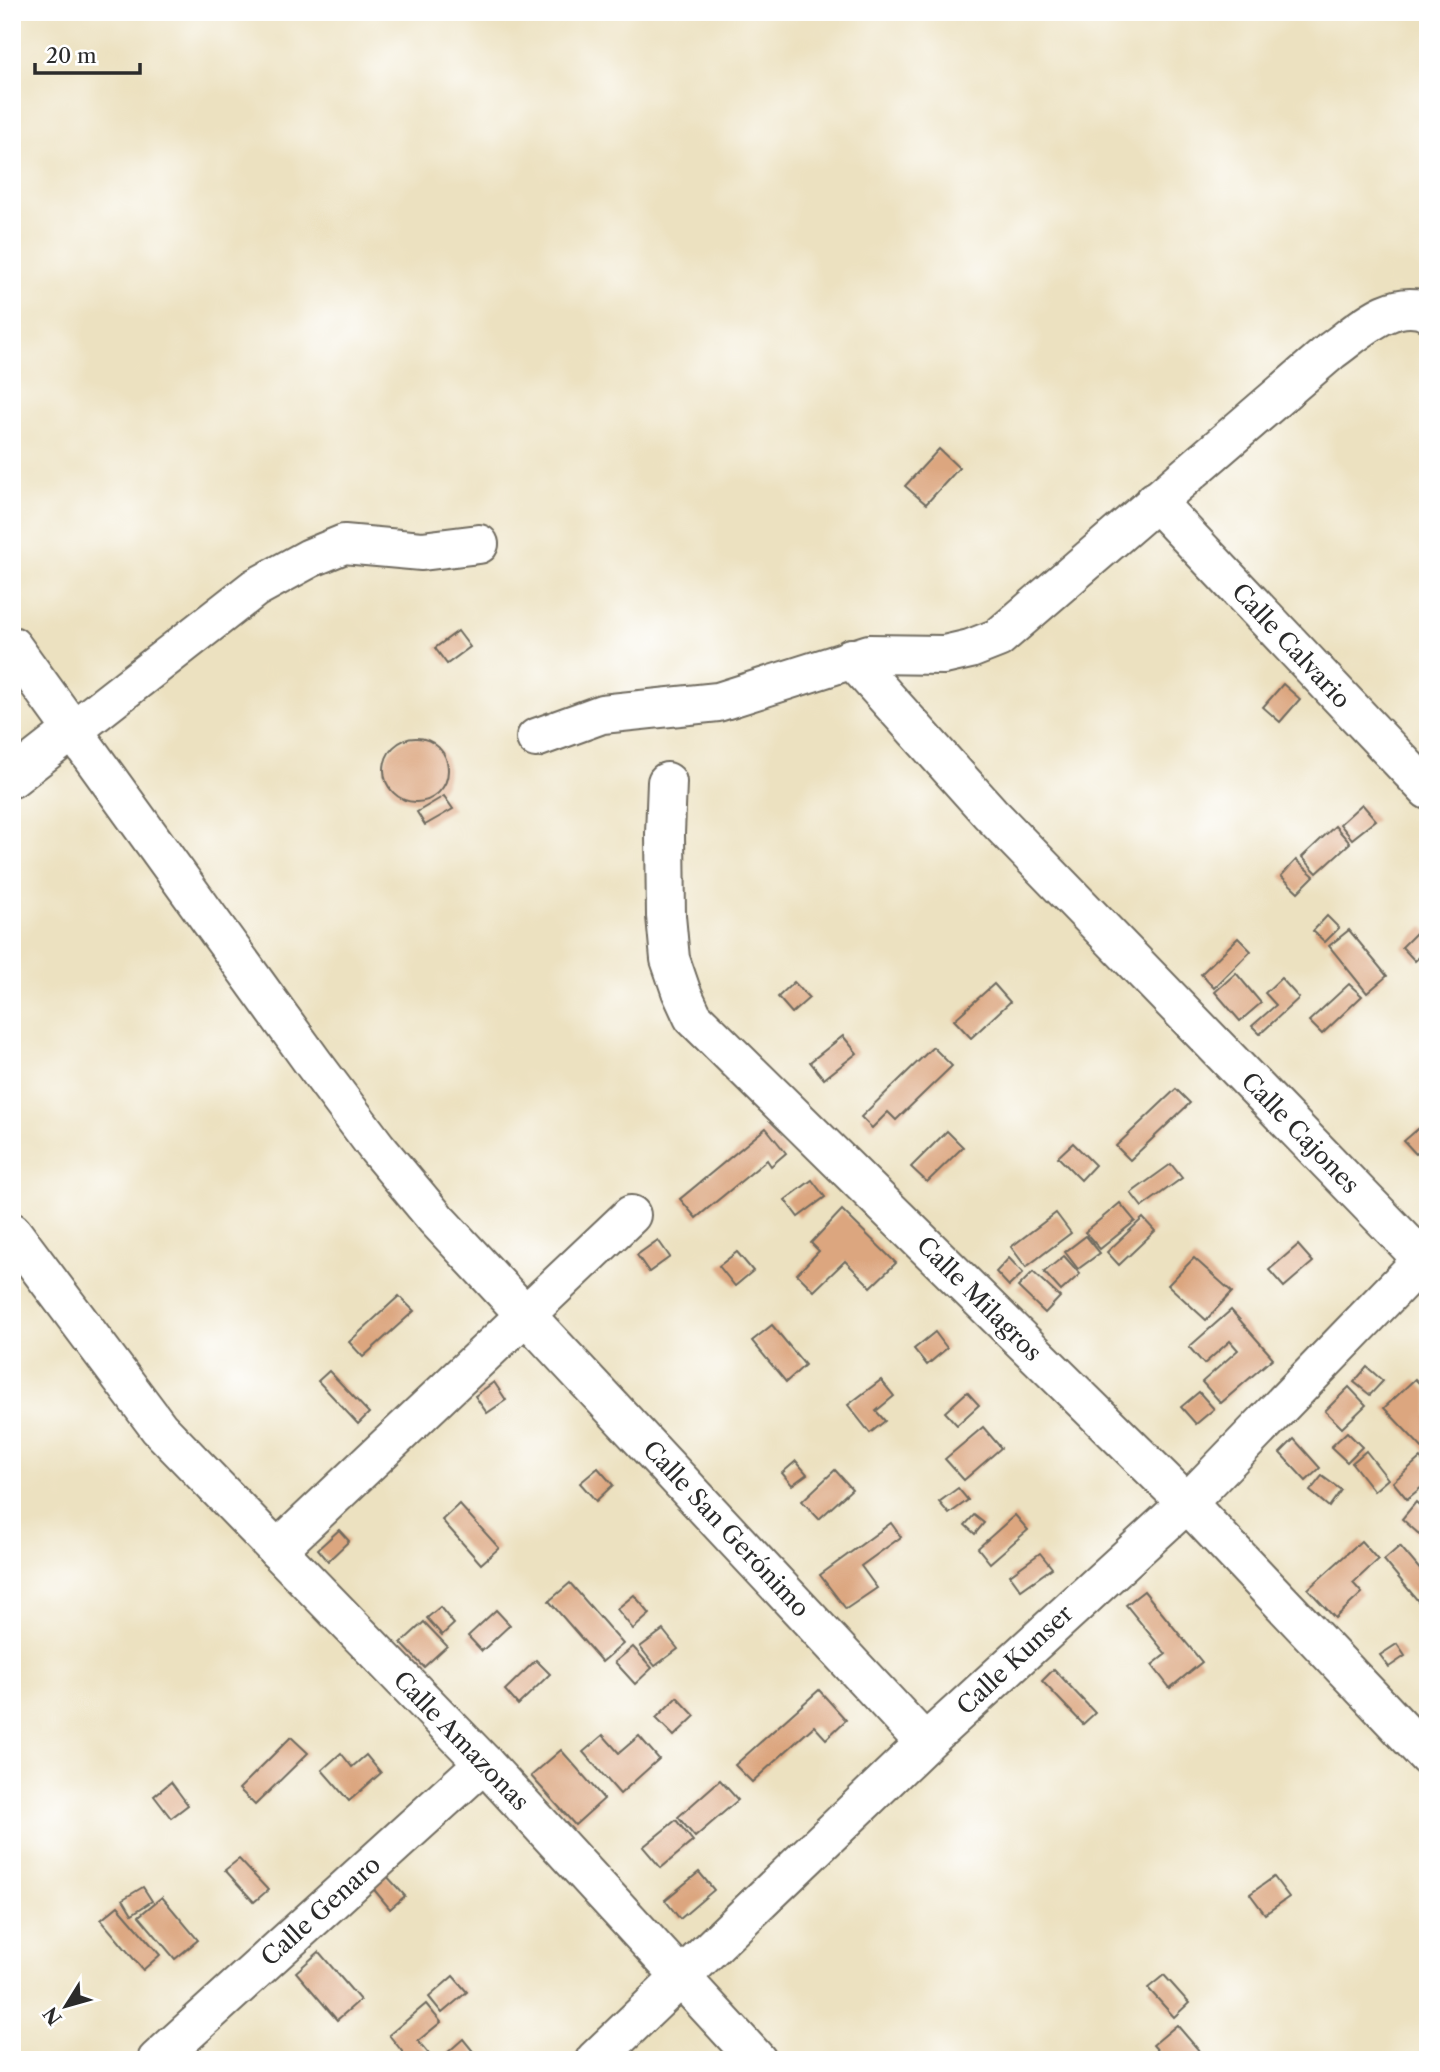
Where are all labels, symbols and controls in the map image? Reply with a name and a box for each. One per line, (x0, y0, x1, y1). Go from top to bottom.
scale bar (35, 32, 140, 76)
text: 20 m (46, 43, 97, 68)
street label: Calle Calvario (1226, 577, 1357, 714)
street label: Calle Cajones (1235, 1066, 1365, 1199)
street label: Calle Milagros (911, 1230, 1048, 1367)
street label: Calle San Gerónimo (637, 1435, 815, 1623)
street label: Calle Kunser (951, 1599, 1079, 1721)
street label: Calle Amazonas (388, 1665, 535, 1816)
street label: Calle Genaro (255, 1850, 386, 1972)
north arrow (32, 1970, 102, 2040)
text: N (39, 2002, 67, 2029)

